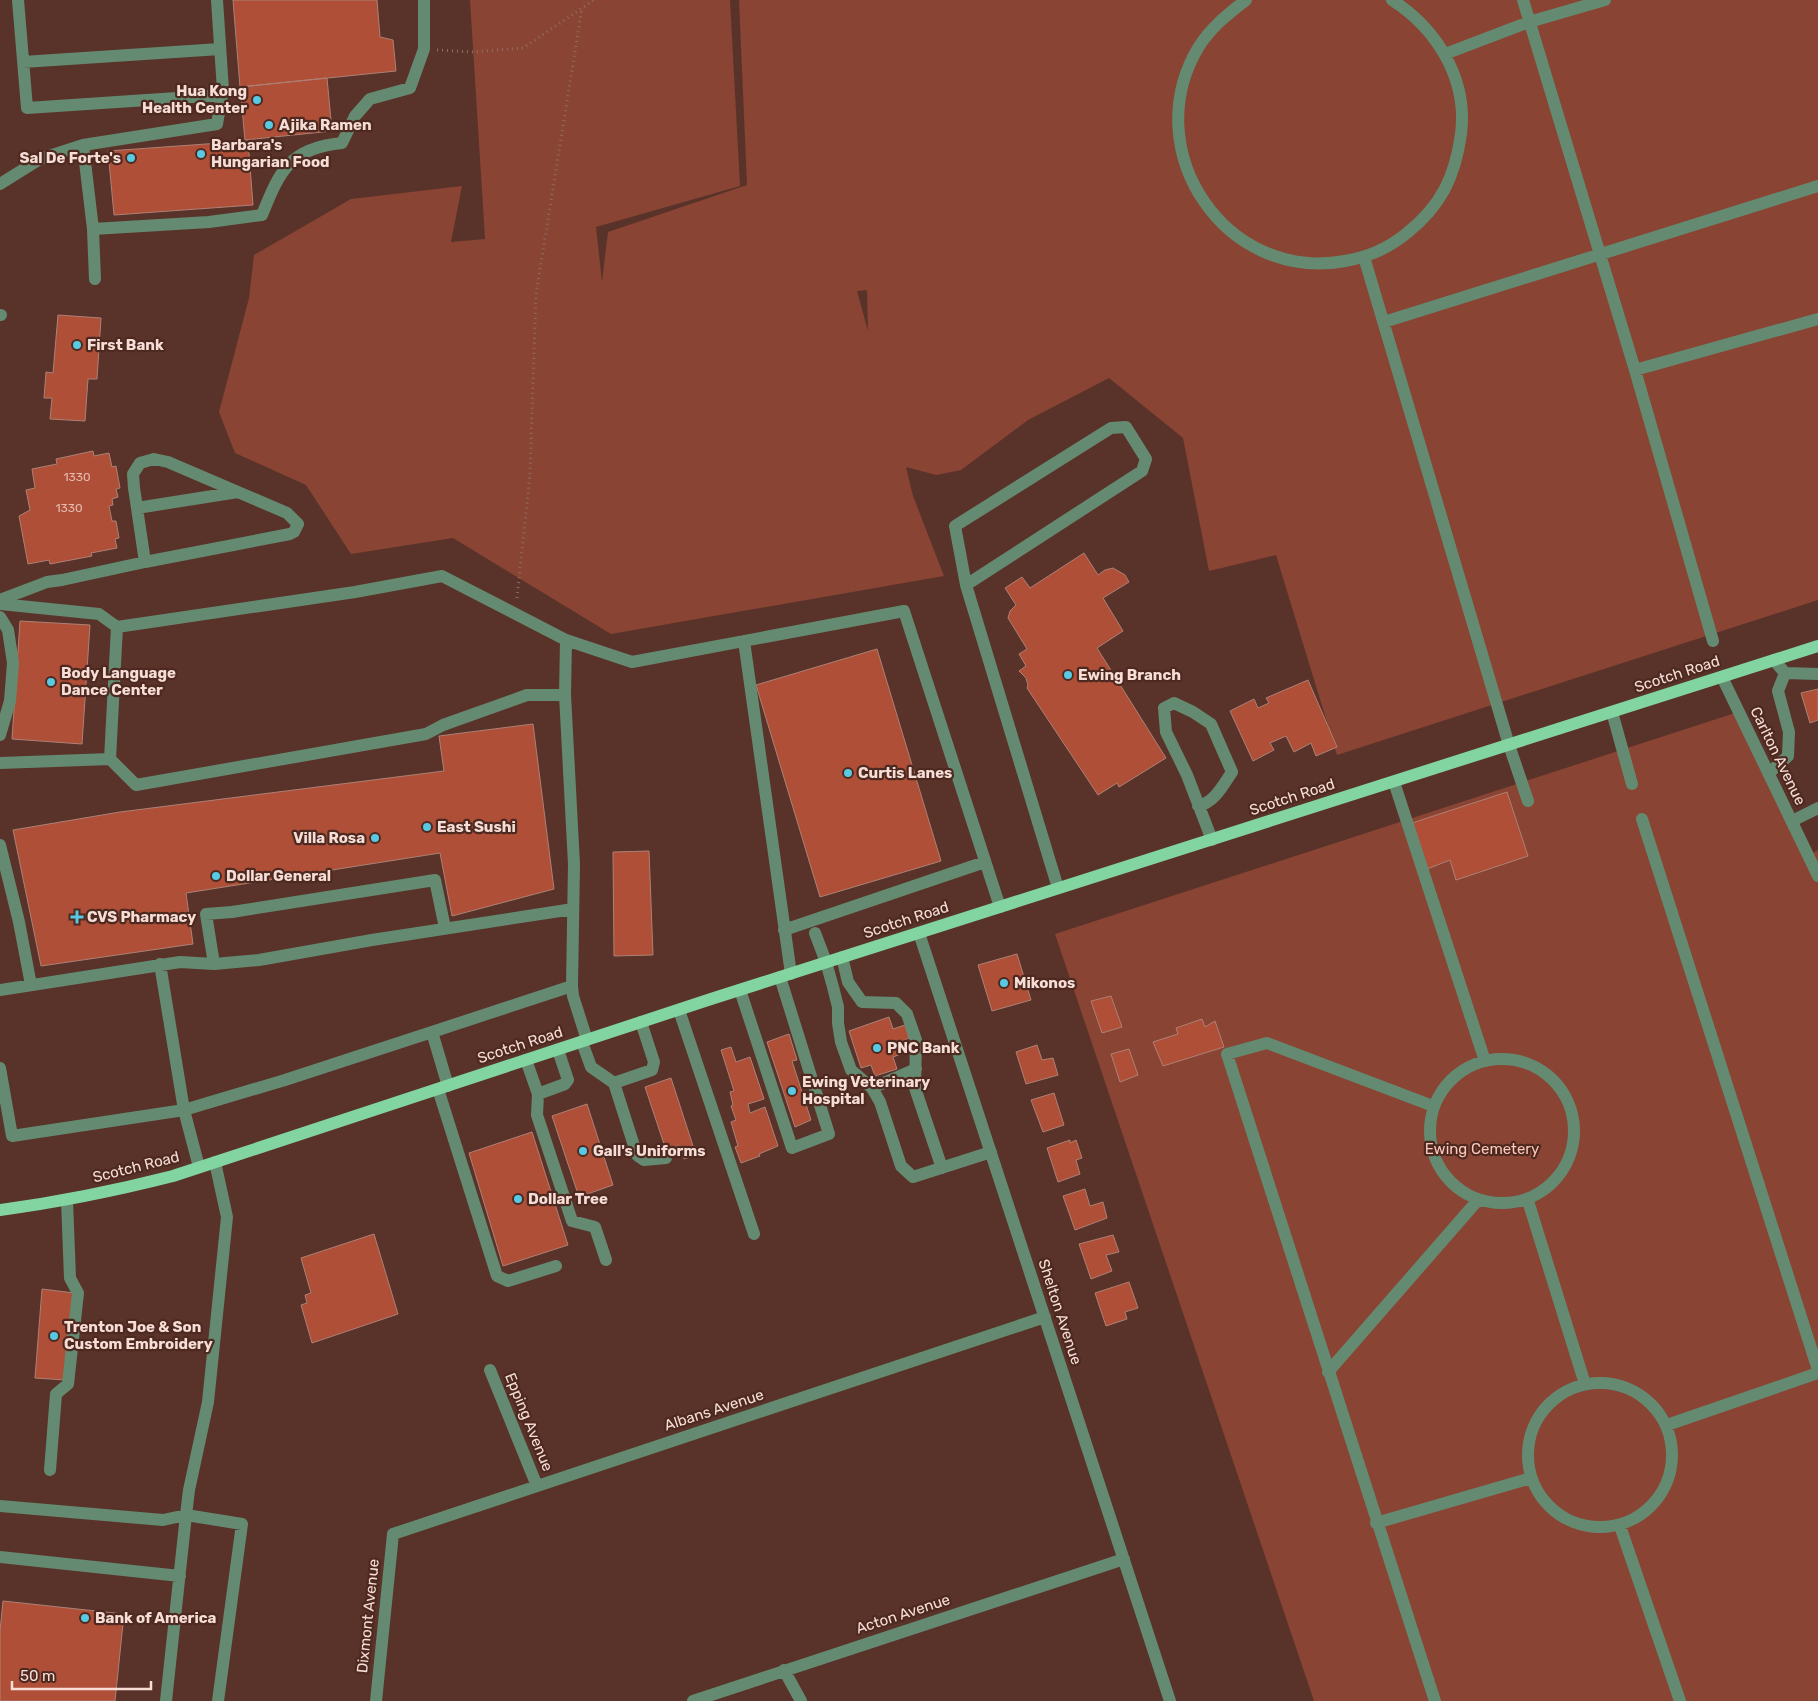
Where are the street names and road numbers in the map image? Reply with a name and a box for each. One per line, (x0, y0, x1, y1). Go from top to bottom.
street label: Scotch Road (1632, 652, 1722, 696)
street label: Carlton Avenue (1746, 704, 1810, 808)
street label: Scotch Road (1247, 775, 1337, 819)
street label: Scotch Road (861, 898, 951, 942)
street label: Scotch Road (475, 1023, 565, 1067)
street label: Scotch Road (91, 1148, 181, 1186)
street label: Shelton Avenue (1034, 1257, 1086, 1367)
street label: Epping Avenue (501, 1370, 557, 1474)
street label: Albans Avenue (662, 1385, 766, 1435)
street label: Dixmont Avenue (353, 1558, 383, 1674)
street label: Acton Avenue (854, 1590, 952, 1638)

